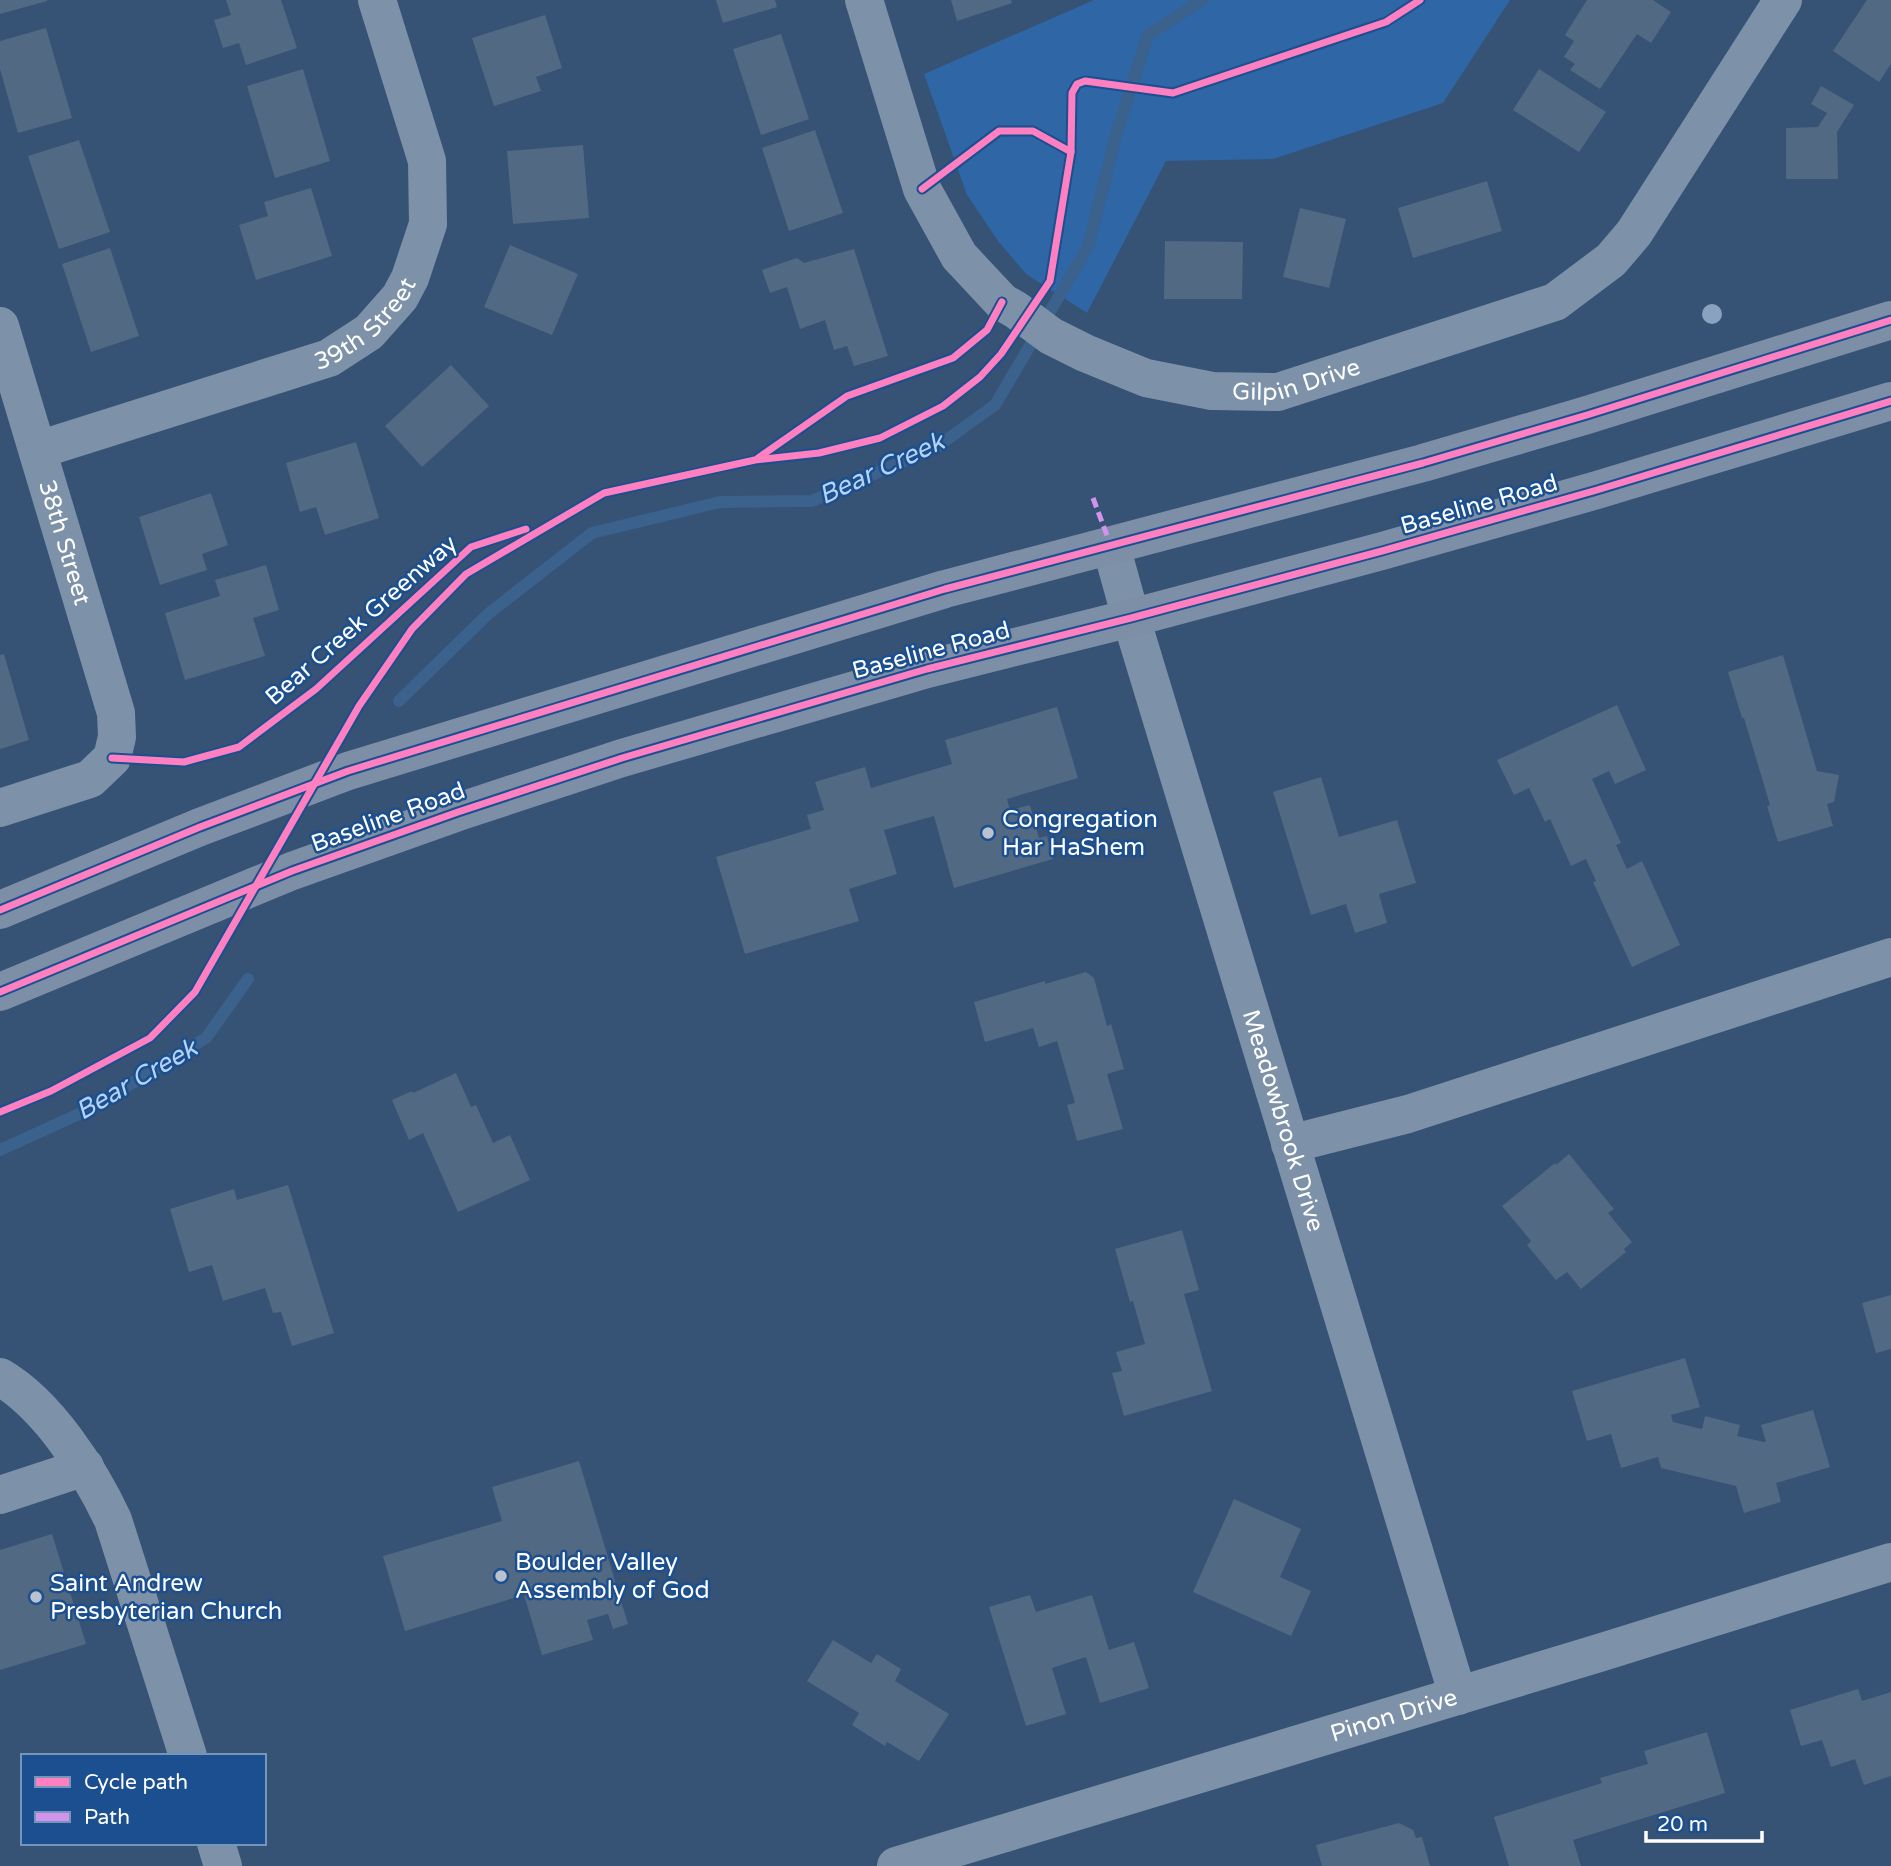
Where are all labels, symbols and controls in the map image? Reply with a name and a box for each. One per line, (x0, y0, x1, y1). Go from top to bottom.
street label: 39th Street (311, 273, 422, 377)
street label: Gilpin Drive (1232, 352, 1364, 407)
water label: Bear Creek (813, 425, 951, 511)
street label: Baseline Road (1397, 468, 1561, 541)
street label: 38th Street (32, 477, 97, 609)
street label: Bear Creek Greenway (260, 529, 463, 712)
street label: Baseline Road (849, 616, 1013, 685)
street label: Baseline Road (307, 776, 469, 859)
place label: Congregation Har HaShem (1002, 805, 1158, 862)
marker: Congregation Har HaShem (980, 825, 996, 841)
street label: Meadowbrook Drive (1236, 1006, 1330, 1235)
water label: Bear Creek (70, 1031, 204, 1127)
place label: Boulder Valley Assembly of God (515, 1548, 710, 1605)
marker: Boulder Valley Assembly of God (493, 1568, 509, 1584)
place label: Saint Andrew Presbyterian Church (50, 1569, 282, 1626)
marker: Saint Andrew Presbyterian Church (28, 1589, 44, 1605)
street label: Pinon Drive (1327, 1683, 1461, 1749)
legend (21, 1754, 266, 1845)
text: Cycle path (84, 1770, 188, 1795)
scale bar (1646, 1800, 1762, 1844)
text: Path (84, 1805, 130, 1830)
text: 20 m (1657, 1812, 1708, 1837)

